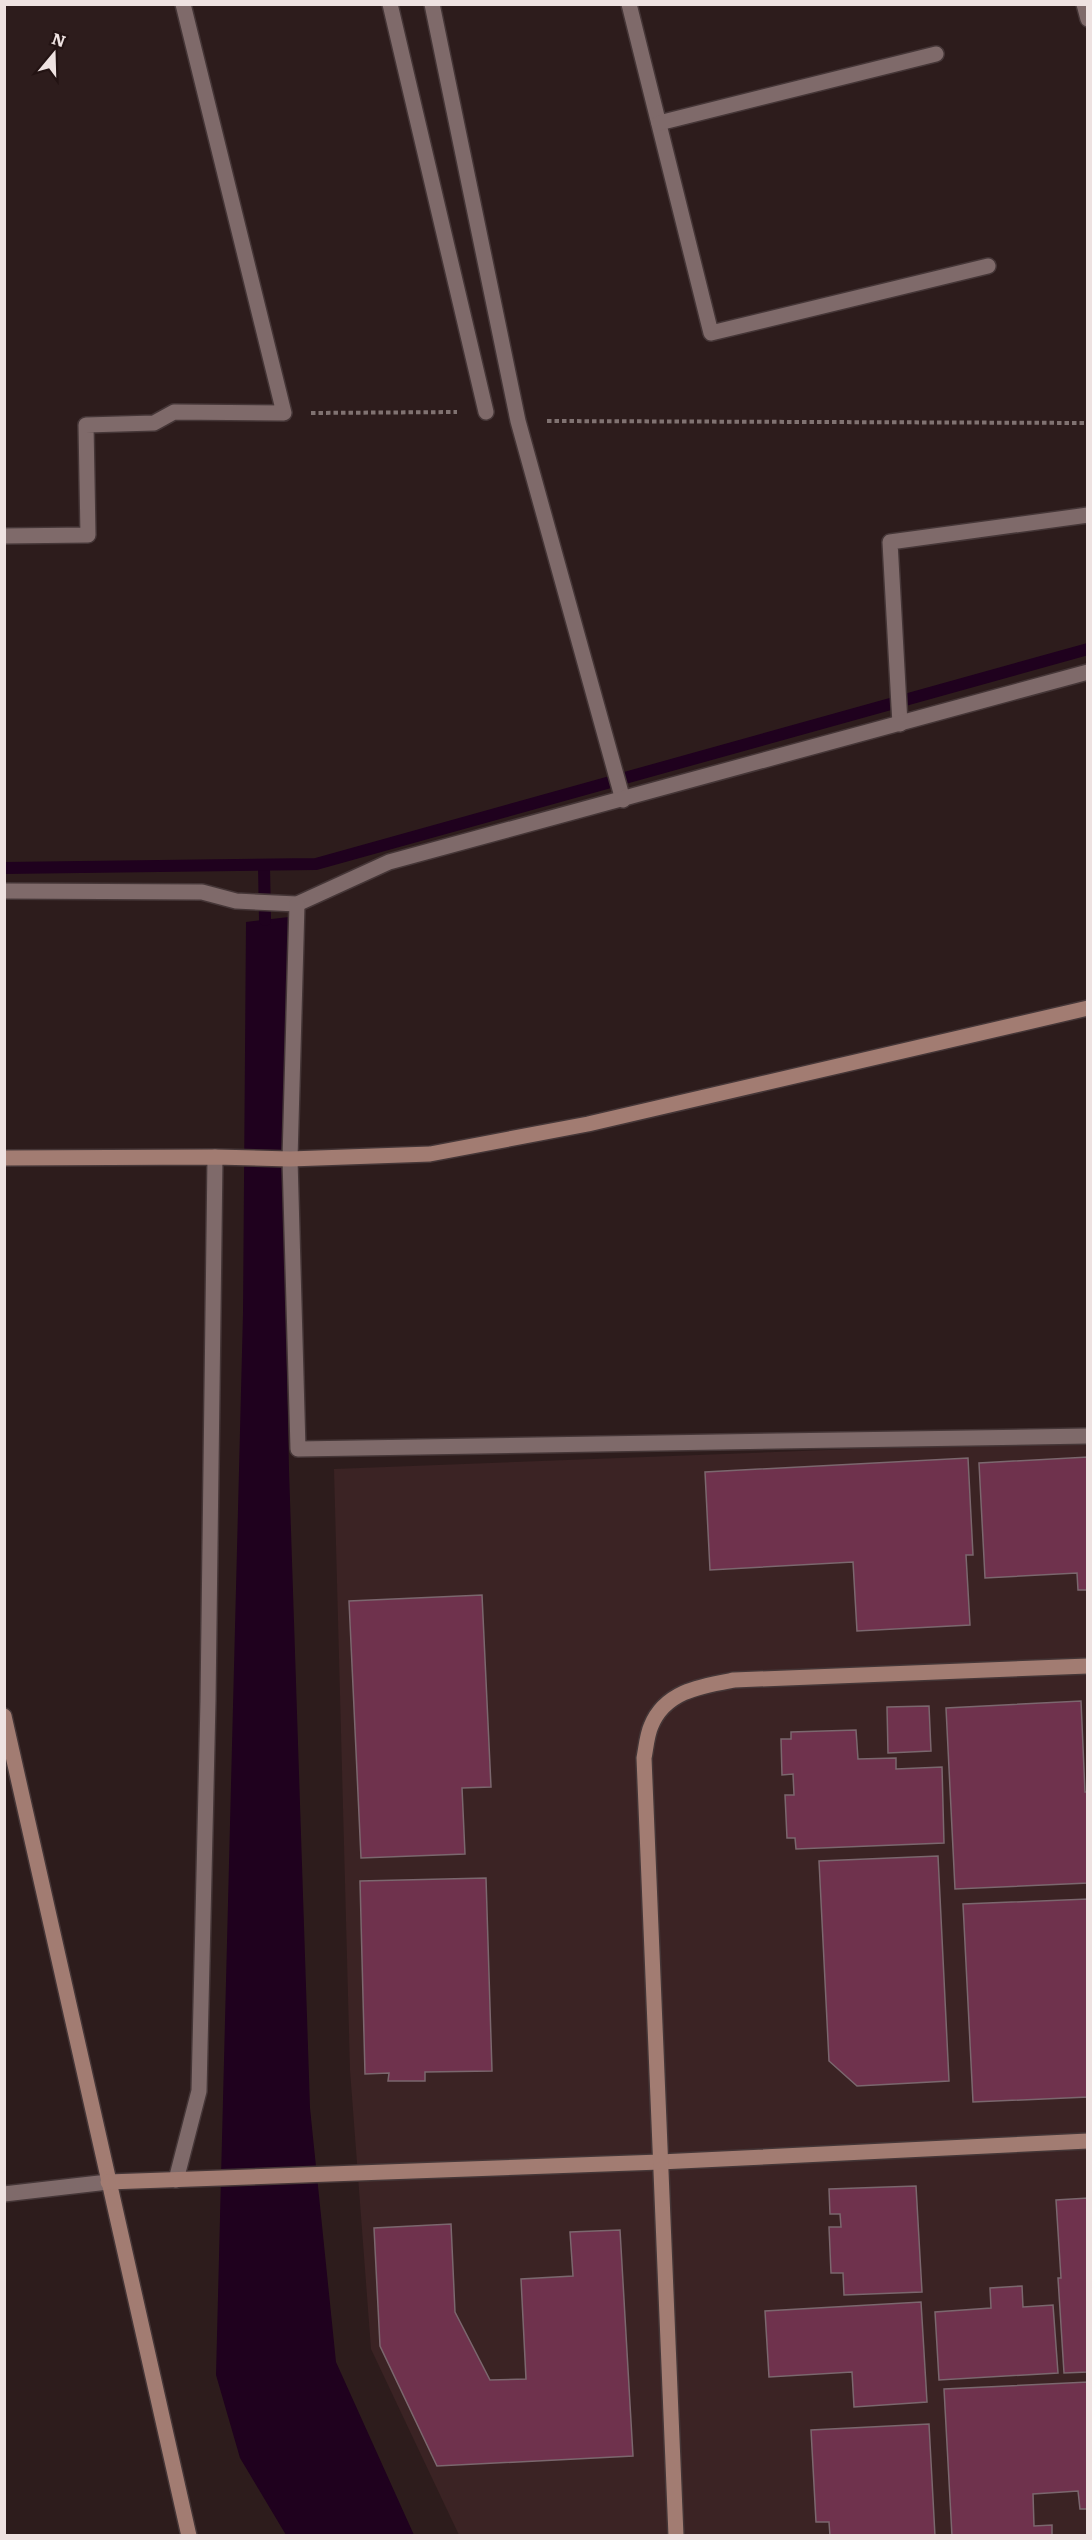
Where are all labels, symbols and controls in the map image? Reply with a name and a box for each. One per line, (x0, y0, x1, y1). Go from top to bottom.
north arrow (24, 24, 84, 84)
text: N (49, 25, 69, 52)

